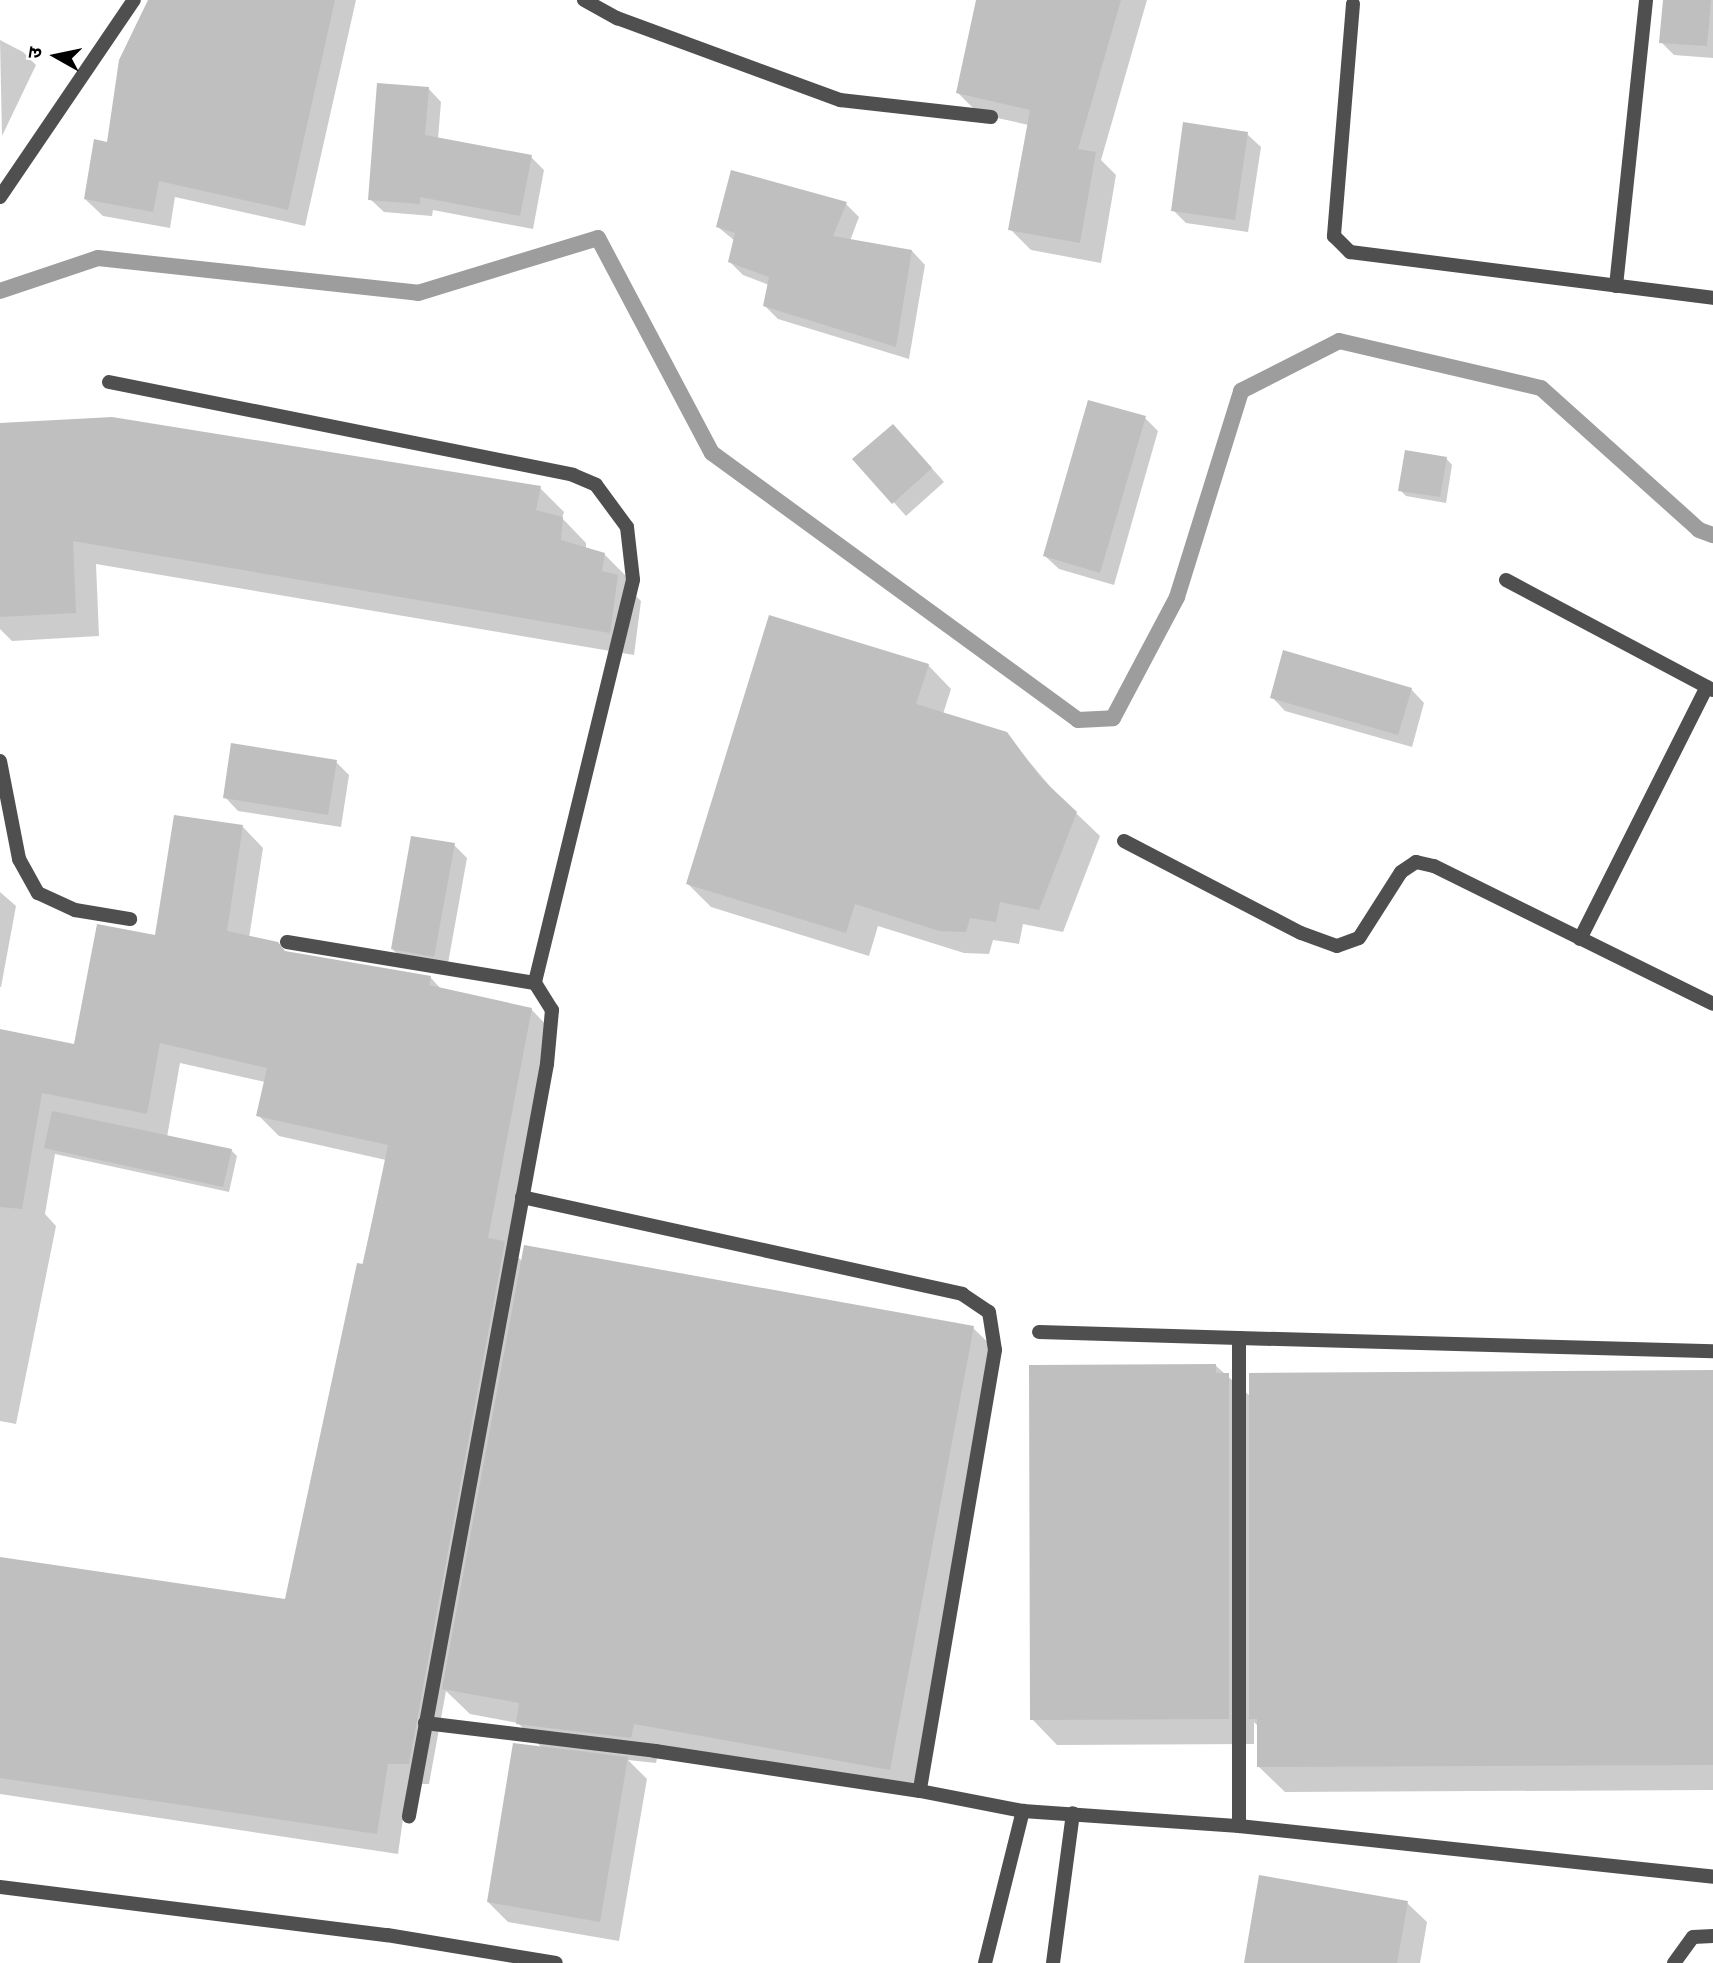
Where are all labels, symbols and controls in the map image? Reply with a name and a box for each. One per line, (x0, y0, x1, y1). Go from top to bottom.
north arrow (21, 21, 91, 91)
text: उ (23, 45, 47, 60)

